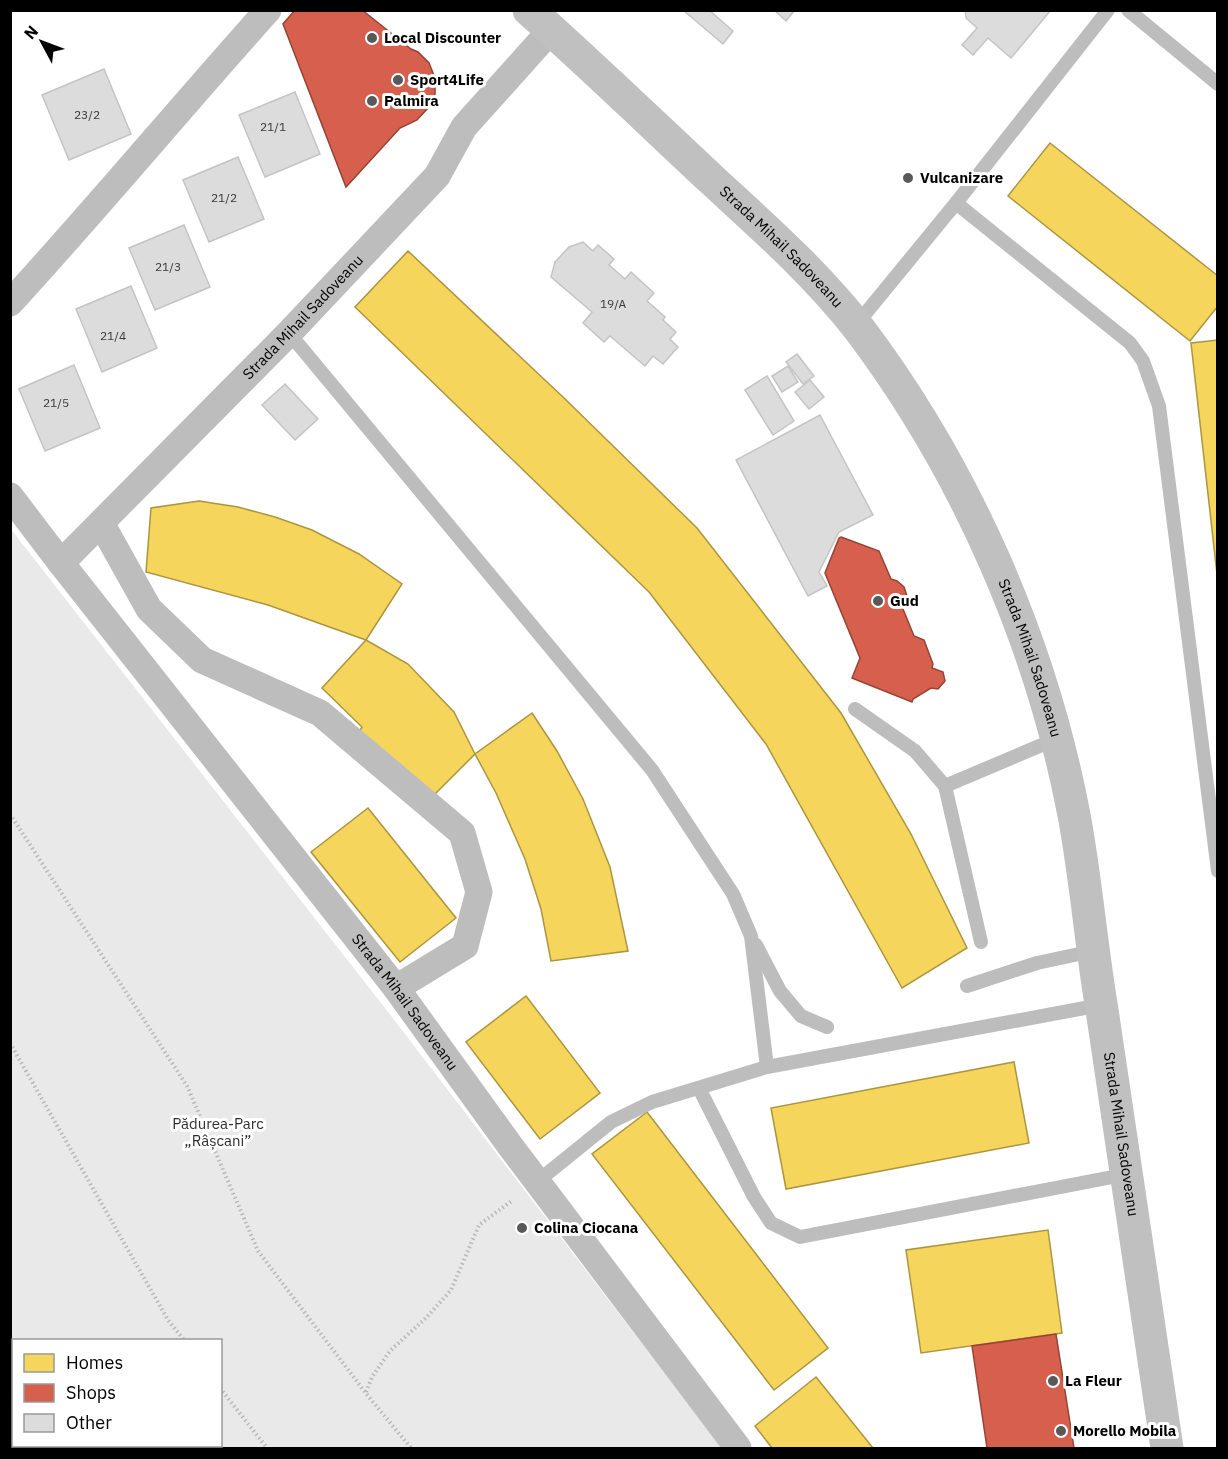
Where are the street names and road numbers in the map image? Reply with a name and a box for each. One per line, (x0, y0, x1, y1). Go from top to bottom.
street label: Strada Mihail Sadoveanu (716, 181, 847, 311)
street label: Strada Mihail Sadoveanu (238, 250, 367, 383)
street label: Strada Mihail Sadoveanu (994, 576, 1066, 739)
street label: Strada Mihail Sadoveanu (348, 930, 462, 1074)
street label: Strada Mihail Sadoveanu (1100, 1051, 1143, 1218)

